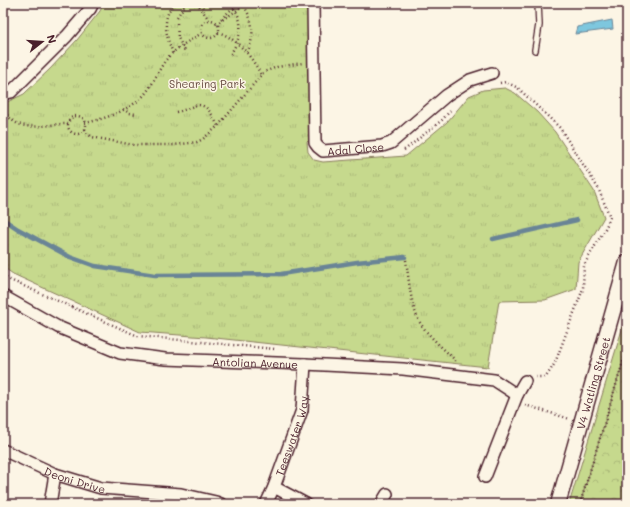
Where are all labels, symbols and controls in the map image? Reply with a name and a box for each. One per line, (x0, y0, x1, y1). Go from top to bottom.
north arrow (22, 22, 62, 62)
text: N (44, 33, 60, 45)
park label: Shearing Park (169, 76, 245, 91)
street label: Adal Close (326, 138, 385, 158)
street label: V4 Watling Street (572, 335, 613, 431)
street label: Antolian Avenue (212, 353, 299, 371)
street label: Teeswater Way (271, 395, 310, 478)
street label: Deoni Drive (42, 463, 106, 496)

